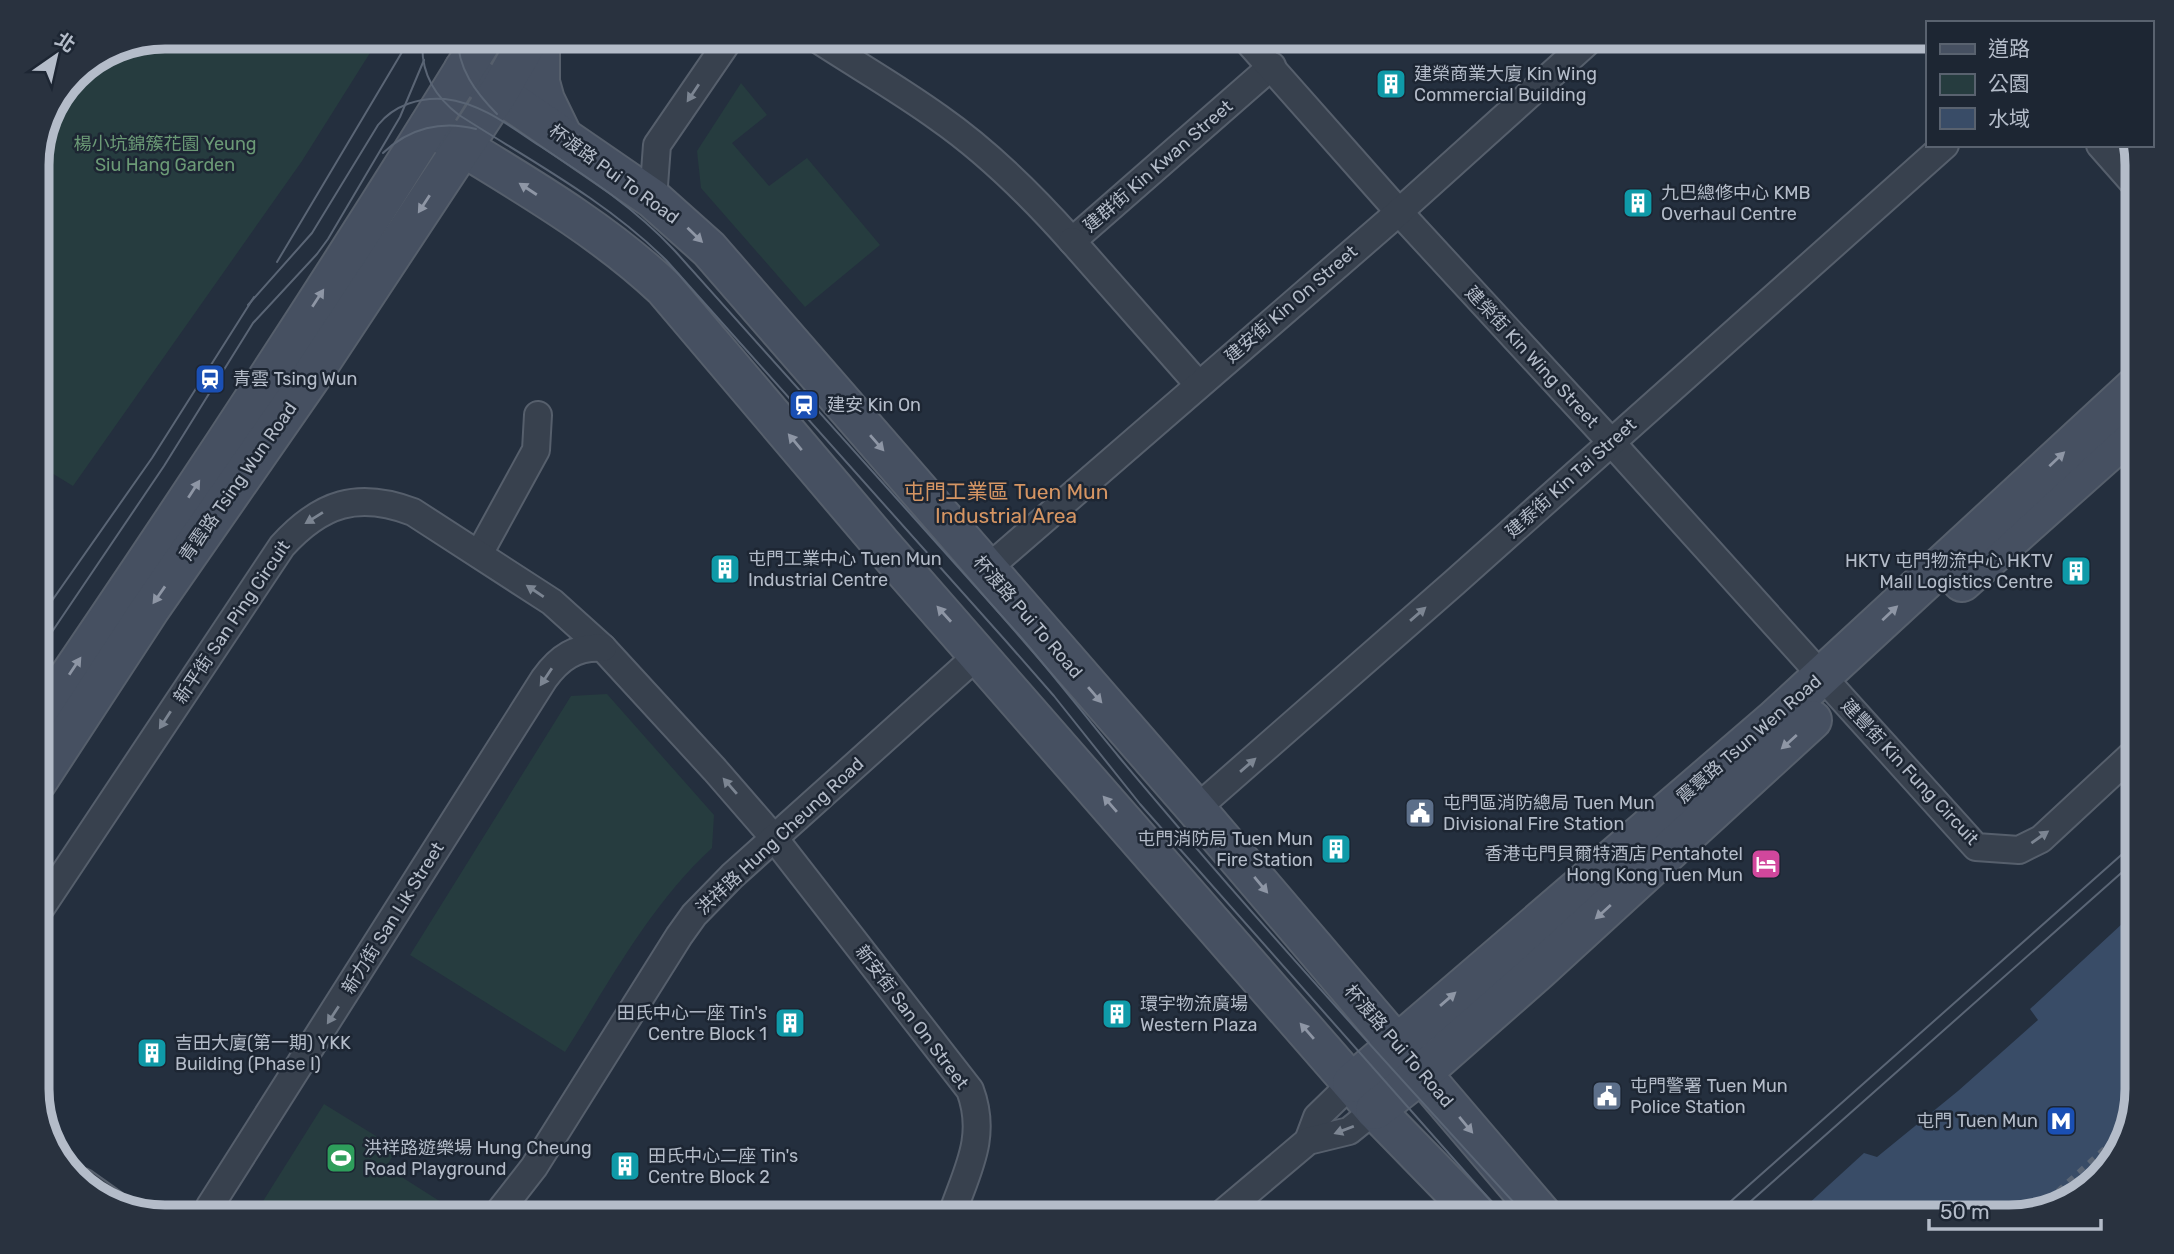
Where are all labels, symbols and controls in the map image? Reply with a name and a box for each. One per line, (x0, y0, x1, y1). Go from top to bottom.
north arrow (21, 21, 91, 91)
legend (1926, 21, 2153, 147)
text: 北 (51, 27, 80, 57)
text: 道路 (1988, 36, 2030, 61)
place label: 建榮商業大廈 Kin Wing Commercial Building (1414, 63, 1597, 106)
building icon: 建榮商業大廈 Kin Wing Commercial Building (1374, 67, 1408, 101)
text: 公園 (1988, 71, 2030, 96)
one-way arrow (686, 84, 700, 102)
street label: 建群街 Kin Kwan Street (1079, 95, 1237, 237)
text: 水域 (1988, 106, 2030, 131)
street label: 杯渡路 Pui To Road (545, 119, 683, 229)
park label: 楊小坑錦簇花園 Yeung Siu Hang Garden (73, 133, 257, 176)
one-way arrow (518, 182, 537, 195)
place label: 九巴總修中心 KMB Overhaul Centre (1661, 182, 1811, 225)
building icon: 九巴總修中心 KMB Overhaul Centre (1621, 186, 1655, 220)
one-way arrow (418, 194, 431, 213)
one-way arrow (686, 227, 703, 243)
street label: 建安街 Kin On Street (1220, 240, 1362, 368)
street label: 建榮街 Kin Wing Street (1461, 282, 1603, 432)
one-way arrow (311, 289, 325, 307)
station icon: 青雲 Tsing Wun (193, 362, 227, 396)
place label: 青雲 Tsing Wun (233, 368, 358, 390)
station icon: 建安 Kin On (787, 388, 821, 422)
place label: 建安 Kin On (827, 394, 921, 416)
street label: 青雲路 Tsing Wun Road (175, 398, 301, 566)
street label: 建泰街 Kin Tai Street (1501, 414, 1641, 542)
one-way arrow (787, 433, 803, 451)
one-way arrow (869, 435, 884, 452)
one-way arrow (2048, 451, 2066, 467)
one-way arrow (188, 479, 201, 499)
district label: 屯門工業區 Tuen Mun Industrial Area (904, 479, 1108, 528)
one-way arrow (304, 512, 323, 525)
street label: 新平街 San Ping Circuit (169, 536, 295, 708)
place label: 屯門工業中心 Tuen Mun Industrial Centre (748, 548, 942, 591)
place label: HKTV 屯門物流中心 HKTV Mall Logistics Centre (1845, 550, 2053, 593)
street label: 杯渡路 Pui To Road (969, 551, 1087, 683)
building icon: 屯門工業中心 Tuen Mun Industrial Centre (708, 552, 742, 586)
building icon: HKTV 屯門物流中心 HKTV Mall Logistics Centre (2059, 554, 2093, 588)
one-way arrow (526, 584, 544, 598)
one-way arrow (152, 586, 166, 604)
one-way arrow (936, 605, 952, 623)
one-way arrow (1881, 606, 1898, 622)
one-way arrow (1410, 607, 1427, 622)
one-way arrow (69, 657, 82, 676)
one-way arrow (539, 668, 553, 686)
street label: 震寰路 Tsun Wen Road (1672, 670, 1826, 808)
one-way arrow (1087, 687, 1102, 704)
street label: 建豐街 Kin Fung Circuit (1837, 695, 1983, 849)
one-way arrow (159, 710, 172, 729)
one-way arrow (1781, 733, 1798, 749)
street label: 洪祥路 Hung Cheung Road (692, 753, 868, 919)
one-way arrow (1239, 757, 1257, 773)
one-way arrow (723, 778, 738, 795)
place label: 屯門區消防總局 Tuen Mun Divisional Fire Station (1443, 792, 1655, 835)
one-way arrow (1102, 795, 1118, 813)
public building icon: 屯門區消防總局 Tuen Mun Divisional Fire Station (1403, 796, 1437, 830)
place label: 屯門消防局 Tuen Mun Fire Station (1137, 828, 1313, 871)
one-way arrow (2031, 830, 2049, 844)
building icon: 屯門消防局 Tuen Mun Fire Station (1319, 832, 1353, 866)
street label: 新力街 San Lik Street (337, 838, 449, 998)
place label: 香港屯門貝爾特酒店 Pentahotel Hong Kong Tuen Mun (1485, 843, 1743, 886)
hotel icon: 香港屯門貝爾特酒店 Pentahotel Hong Kong Tuen Mun (1749, 847, 1783, 881)
one-way arrow (1253, 876, 1269, 894)
one-way arrow (1595, 903, 1612, 919)
street label: 新安街 San On Street (851, 941, 973, 1093)
street label: 杯渡路 Pui To Road (1340, 980, 1458, 1112)
one-way arrow (1439, 991, 1457, 1007)
place label: 環宇物流廣場 Western Plaza (1140, 993, 1258, 1036)
building icon: 環宇物流廣場 Western Plaza (1100, 997, 1134, 1031)
place label: 田氏中心一座 Tin's Centre Block 1 (617, 1002, 767, 1045)
one-way arrow (326, 1005, 339, 1024)
building icon: 田氏中心一座 Tin's Centre Block 1 (773, 1006, 807, 1040)
one-way arrow (1300, 1023, 1315, 1040)
place label: 吉田大廈(第一期) YKK Building (Phase I) (175, 1032, 351, 1075)
building icon: 吉田大廈(第一期) YKK Building (Phase I) (135, 1036, 169, 1070)
place label: 屯門警署 Tuen Mun Police Station (1630, 1075, 1788, 1118)
public building icon: 屯門警署 Tuen Mun Police Station (1590, 1079, 1624, 1113)
metro station icon: 屯門 Tuen Mun (2044, 1104, 2078, 1138)
place label: 屯門 Tuen Mun (1916, 1110, 2038, 1132)
one-way arrow (1459, 1116, 1474, 1134)
one-way arrow (1333, 1125, 1354, 1136)
place label: 洪祥路遊樂場 Hung Cheung Road Playground (364, 1137, 592, 1180)
sports icon: 洪祥路遊樂場 Hung Cheung Road Playground (324, 1141, 358, 1175)
place label: 田氏中心二座 Tin's Centre Block 2 (648, 1145, 798, 1188)
building icon: 田氏中心二座 Tin's Centre Block 2 (608, 1149, 642, 1183)
scale bar (1929, 1188, 2100, 1232)
text: 50 m (1940, 1199, 1990, 1224)

